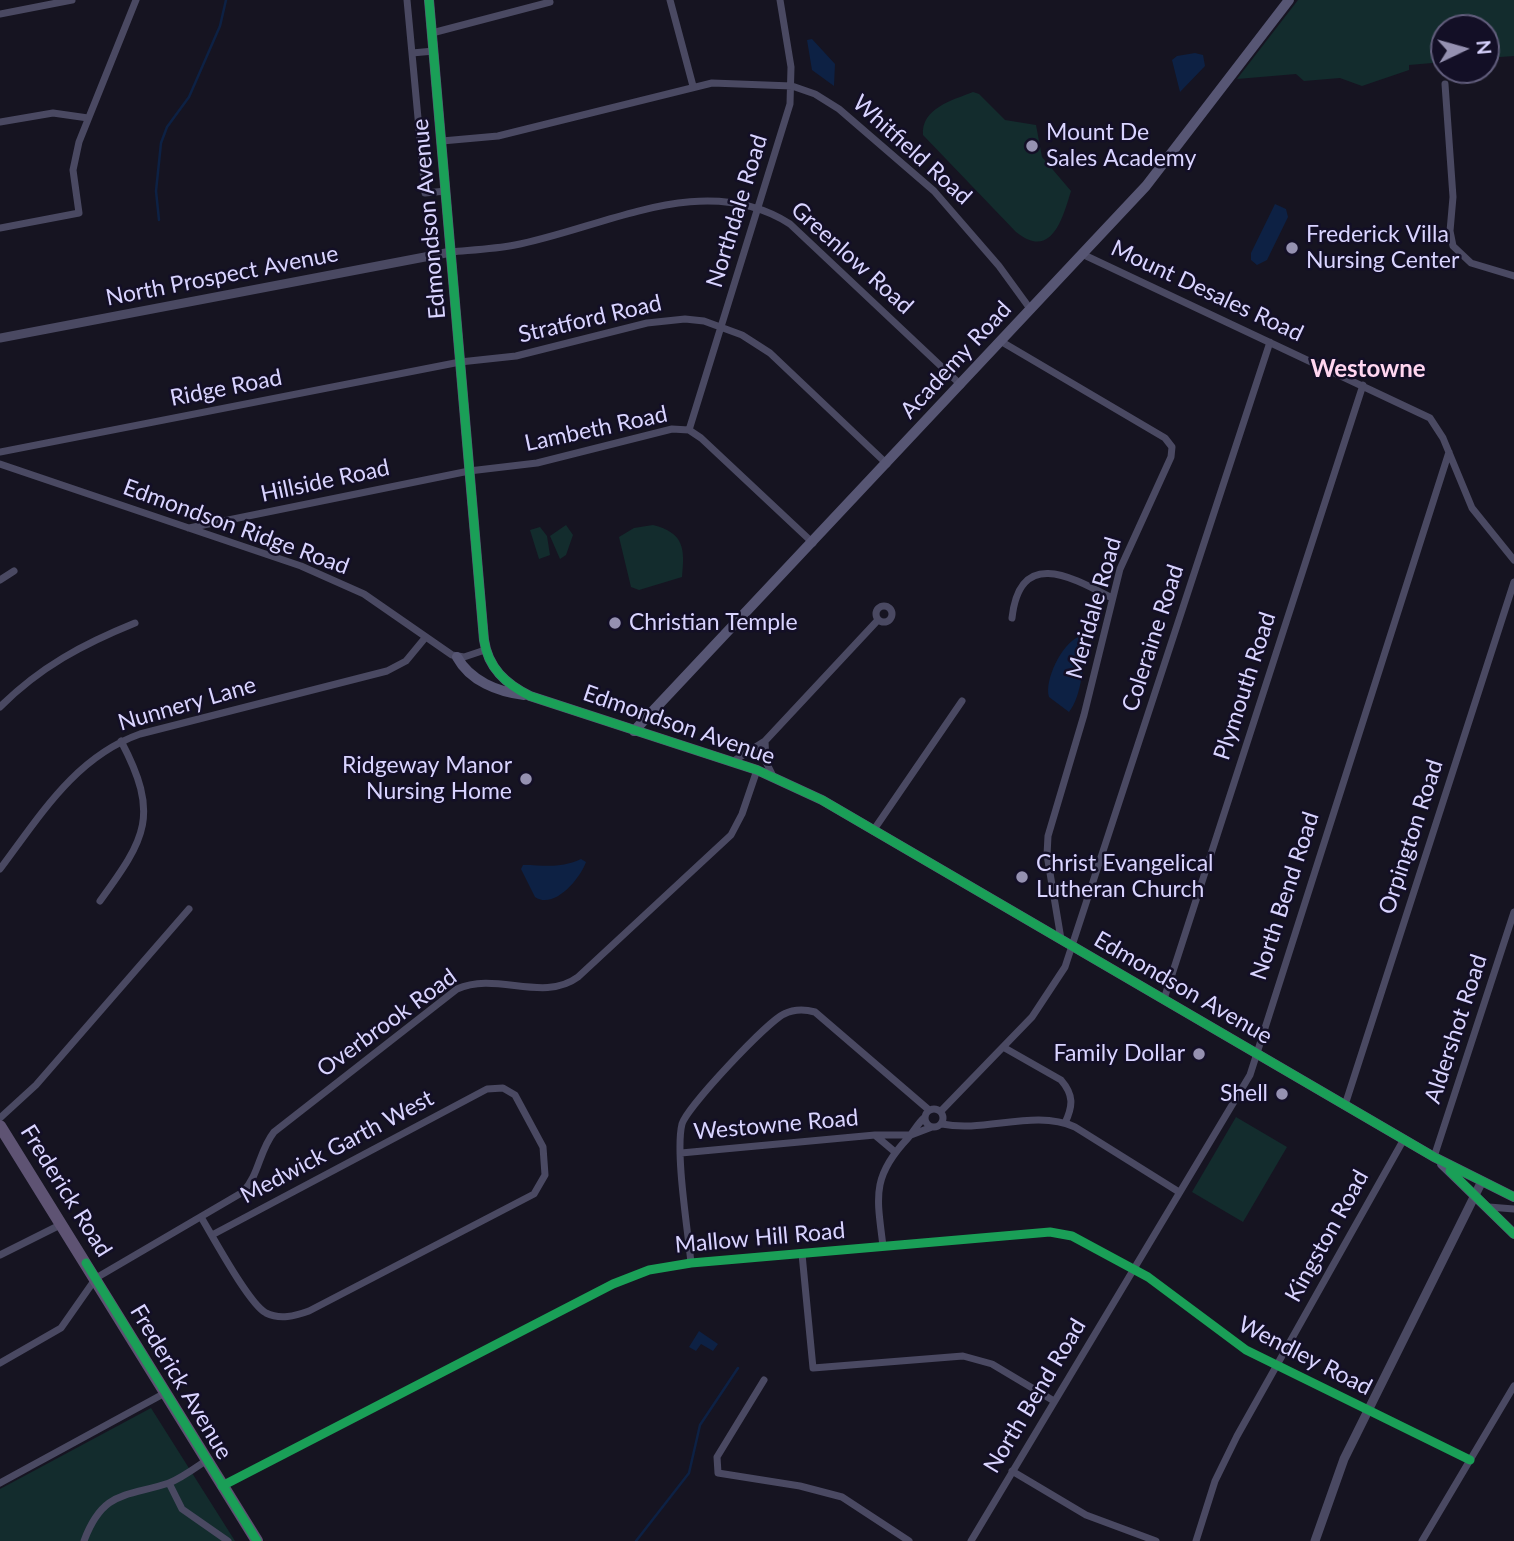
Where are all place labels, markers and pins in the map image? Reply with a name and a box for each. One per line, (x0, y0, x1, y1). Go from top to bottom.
place label: Mount De Sales Academy (1046, 119, 1196, 173)
marker: Mount De Sales Academy (1024, 138, 1040, 154)
place label: Frederick Villa Nursing Center (1306, 221, 1459, 275)
marker: Frederick Villa Nursing Center (1284, 240, 1300, 256)
place label: Christian Temple (629, 609, 798, 637)
marker: Christian Temple (607, 615, 623, 631)
place label: Ridgeway Manor Nursing Home (342, 752, 512, 806)
marker: Ridgeway Manor Nursing Home (518, 771, 534, 787)
place label: Christ Evangelical Lutheran Church (1036, 850, 1214, 904)
marker: Christ Evangelical Lutheran Church (1014, 869, 1030, 885)
place label: Family Dollar (1054, 1040, 1185, 1068)
marker: Family Dollar (1191, 1046, 1207, 1062)
place label: Shell (1220, 1080, 1268, 1108)
marker: Shell (1274, 1086, 1290, 1102)

